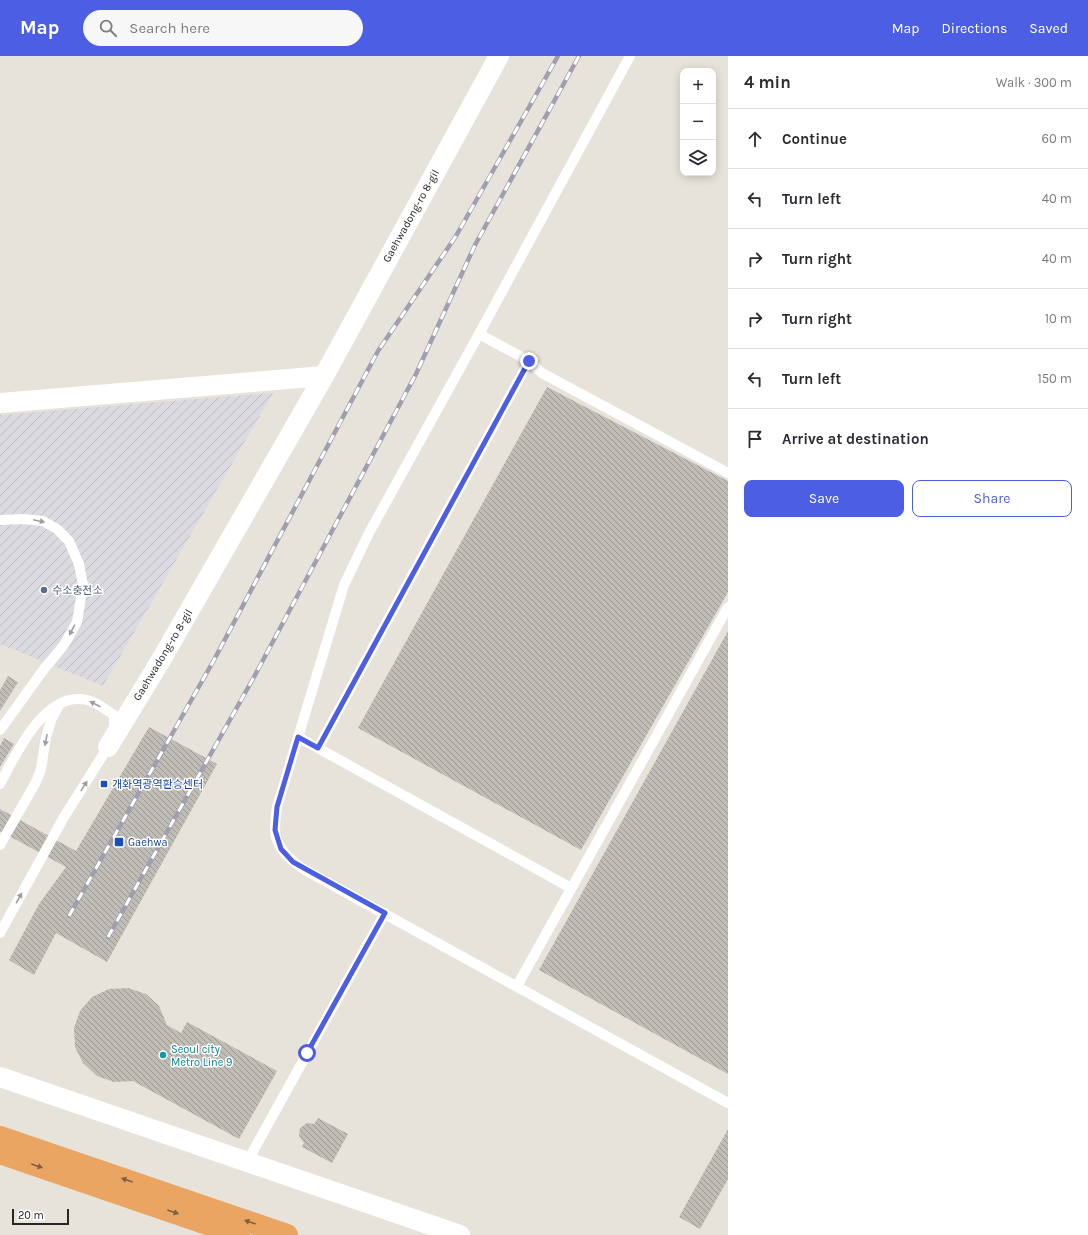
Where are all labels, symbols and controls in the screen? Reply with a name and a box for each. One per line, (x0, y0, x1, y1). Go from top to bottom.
search box (83, 10, 363, 46)
text: Map (20, 17, 59, 39)
icon: search (97, 17, 119, 39)
text: Search here (129, 19, 210, 37)
text: Map (892, 20, 920, 37)
text: Directions (942, 20, 1007, 37)
text: Saved (1029, 20, 1068, 37)
map controls (680, 68, 716, 176)
button: + (680, 68, 716, 104)
text: 4 min (744, 72, 791, 92)
text: Walk · 300 m (996, 75, 1072, 90)
button: − (680, 104, 716, 140)
icon: ahead (744, 128, 766, 150)
text: Continue (782, 130, 847, 148)
text: 60 m (1042, 131, 1072, 146)
button: layers (680, 140, 716, 176)
street label: Gaehwadong-ro 8-gil (380, 167, 442, 265)
icon: left (744, 188, 766, 210)
text: Turn left (782, 190, 841, 208)
text: 40 m (1042, 191, 1072, 206)
icon: right (744, 248, 766, 270)
text: Turn right (782, 250, 852, 268)
text: 40 m (1042, 251, 1072, 266)
icon: right (744, 308, 766, 330)
text: Turn right (782, 310, 852, 328)
text: 10 m (1045, 311, 1072, 326)
route end (520, 352, 538, 370)
icon: left (744, 368, 766, 390)
text: Turn left (782, 370, 841, 388)
text: 150 m (1037, 371, 1072, 386)
icon: arrive (744, 428, 766, 450)
text: Arrive at destination (782, 430, 929, 448)
button: Save (744, 480, 904, 517)
button: Share (912, 480, 1072, 517)
one-way arrow (32, 519, 45, 525)
place label: 수소충전소 (52, 584, 103, 597)
marker: 수소충전소 (39, 585, 49, 595)
street label: Gaehwadong-ro 8-gil (131, 607, 195, 703)
one-way arrow (69, 624, 75, 636)
one-way arrow (89, 700, 101, 707)
one-way arrow (43, 734, 49, 746)
place label: 개화역광역환승센터 (112, 778, 203, 791)
marker: 개화역광역환승센터 (99, 779, 109, 789)
one-way arrow (80, 780, 87, 792)
marker: Gaehwa (113, 836, 125, 848)
place label: Gaehwa (128, 836, 167, 849)
one-way arrow (16, 893, 22, 904)
place label: Seoul city Metro Line 9 (171, 1043, 232, 1069)
route start (298, 1044, 316, 1062)
marker: Seoul city Metro Line 9 (158, 1050, 168, 1060)
one-way arrow (31, 1163, 43, 1169)
one-way arrow (121, 1177, 133, 1183)
scale bar (12, 1207, 69, 1226)
text: 20 m (18, 1209, 44, 1222)
one-way arrow (168, 1210, 180, 1216)
one-way arrow (244, 1219, 256, 1225)

